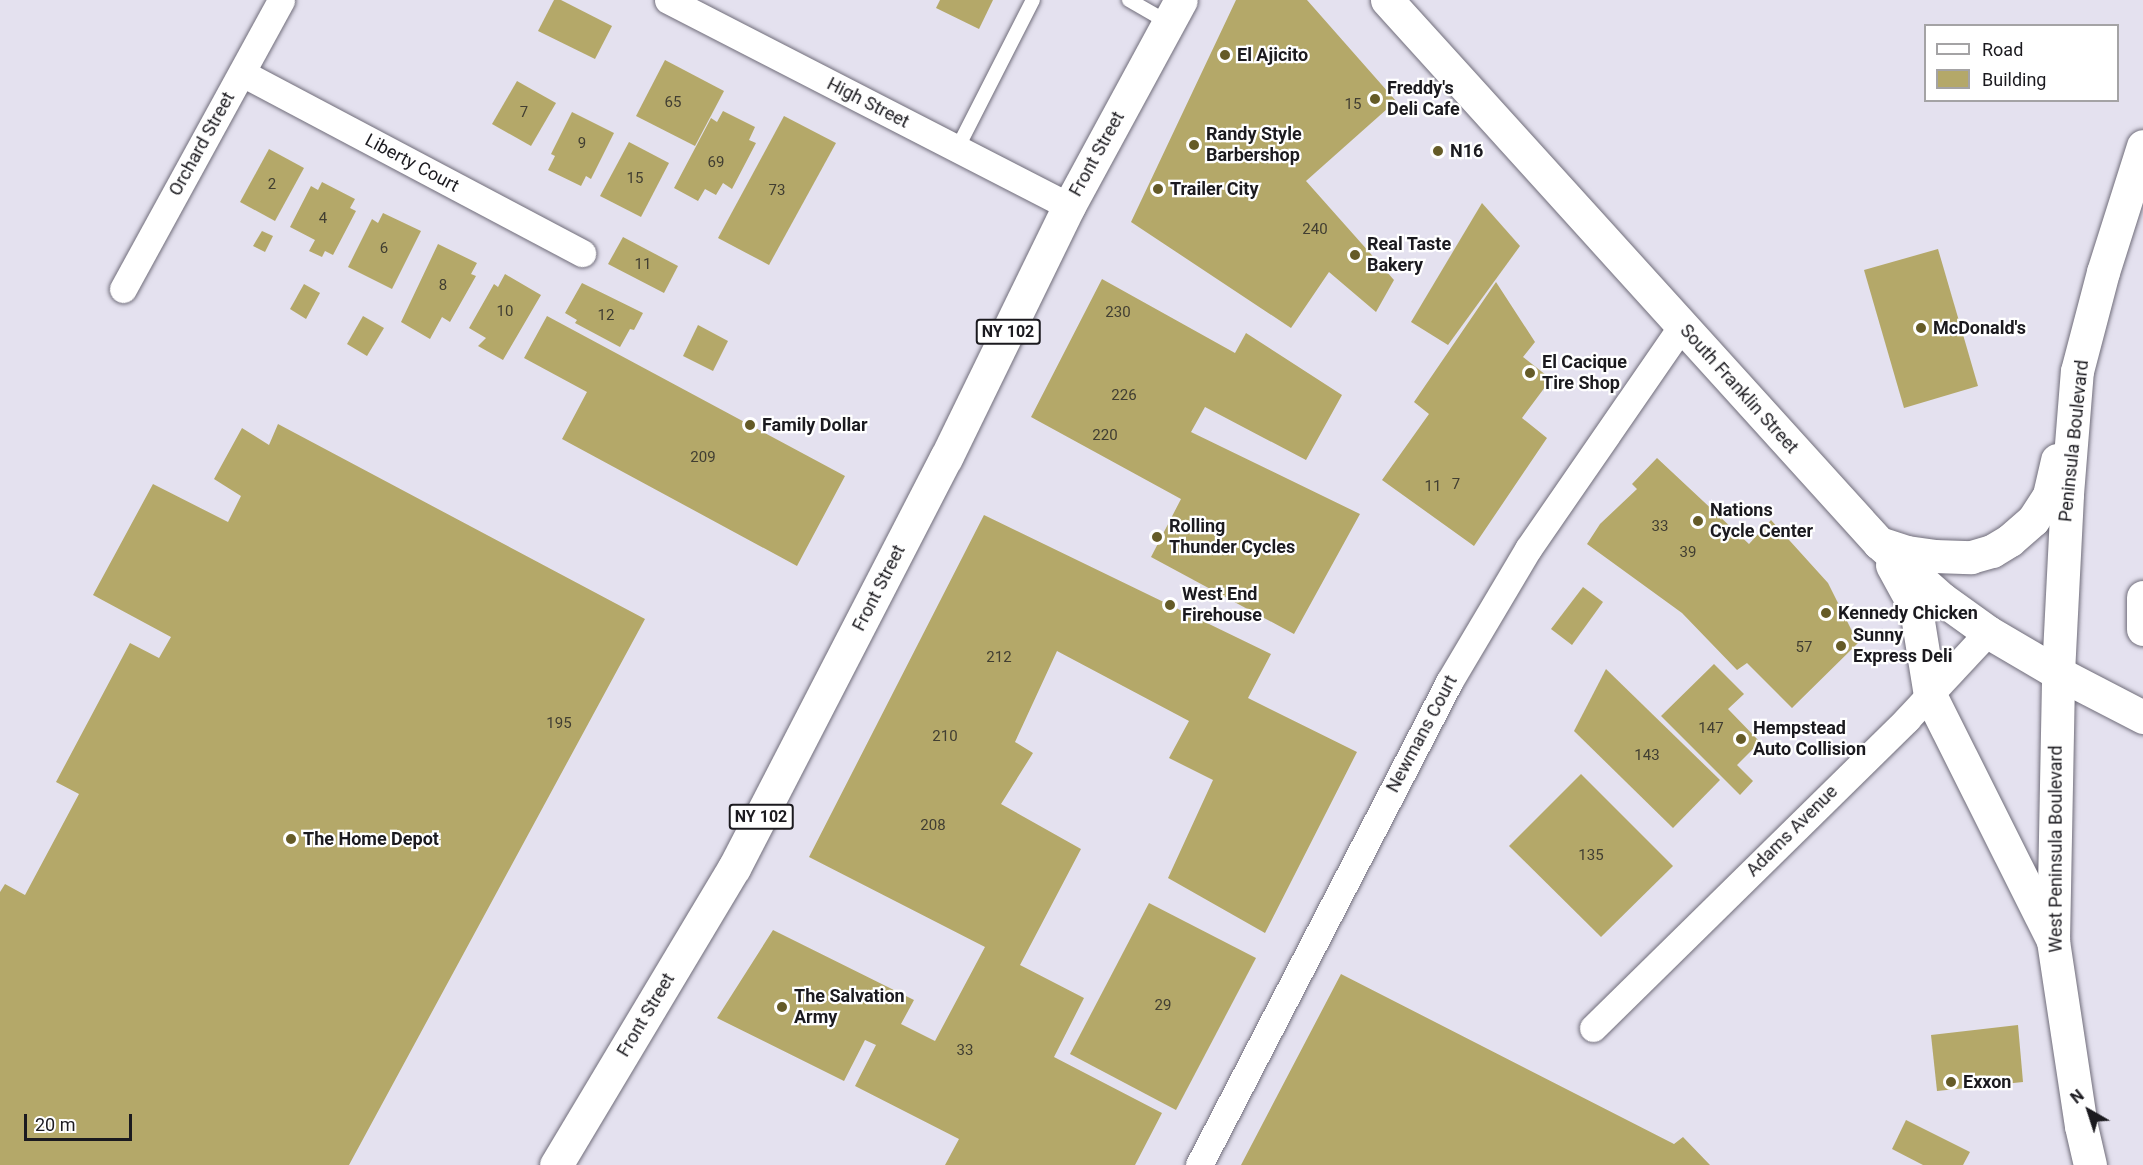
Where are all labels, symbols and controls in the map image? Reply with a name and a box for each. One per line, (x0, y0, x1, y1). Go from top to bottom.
legend (1924, 24, 2119, 102)
text: Road (1982, 39, 2023, 60)
place label: El Ajicito (1237, 44, 1308, 66)
marker: El Ajicito (1218, 48, 1232, 62)
text: Building (1982, 69, 2046, 90)
street label: High Street (823, 73, 913, 133)
place label: Freddy's Deli Cafe (1387, 78, 1460, 121)
street label: Orchard Street (165, 88, 239, 200)
marker: Freddy's Deli Cafe (1368, 92, 1382, 106)
house number: 65 (665, 94, 681, 112)
house number: 15 (1345, 96, 1361, 114)
house number: 7 (520, 104, 528, 122)
street label: Front Street (1065, 108, 1129, 200)
place label: Randy Style Barbershop (1206, 124, 1302, 166)
street label: Liberty Court (361, 129, 463, 197)
house number: 9 (578, 135, 586, 153)
marker: Randy Style Barbershop (1187, 138, 1201, 152)
place label: N16 (1450, 140, 1483, 162)
marker: N16 (1431, 144, 1445, 158)
house number: 69 (708, 154, 724, 172)
house number: 15 (627, 170, 643, 188)
house number: 2 (268, 176, 276, 194)
place label: Trailer City (1170, 178, 1258, 200)
house number: 73 (769, 182, 785, 200)
marker: Trailer City (1151, 182, 1165, 196)
house number: 4 (319, 210, 327, 228)
house number: 240 (1302, 221, 1328, 239)
place label: Real Taste Bakery (1367, 234, 1452, 276)
house number: 6 (380, 240, 388, 258)
marker: Real Taste Bakery (1348, 248, 1362, 262)
house number: 11 (635, 256, 651, 274)
house number: 8 (439, 277, 447, 295)
house number: 10 (497, 303, 513, 321)
house number: 230 (1105, 304, 1131, 322)
house number: 12 (598, 307, 614, 325)
place label: McDonald's (1933, 317, 2026, 339)
road number: NY 102 (975, 319, 1041, 345)
street label: South Franklin Street (1675, 320, 1803, 458)
marker: McDonald's (1914, 321, 1928, 335)
place label: El Cacique Tire Shop (1542, 352, 1627, 394)
street label: Peninsula Boulevard (2055, 359, 2093, 523)
marker: El Cacique Tire Shop (1523, 366, 1537, 380)
house number: 226 (1111, 387, 1137, 405)
place label: Family Dollar (762, 414, 867, 436)
marker: Family Dollar (743, 418, 757, 432)
house number: 220 (1092, 427, 1118, 445)
house number: 209 (690, 449, 716, 467)
house number: 7 (1452, 476, 1460, 494)
house number: 11 (1425, 478, 1441, 496)
place label: Nations Cycle Center (1710, 500, 1813, 542)
marker: Nations Cycle Center (1691, 514, 1705, 528)
place label: Rolling Thunder Cycles (1169, 516, 1295, 558)
house number: 33 (1652, 518, 1668, 536)
marker: Rolling Thunder Cycles (1150, 530, 1164, 544)
street label: Front Street (848, 541, 910, 635)
house number: 39 (1680, 544, 1696, 562)
place label: West End Firehouse (1182, 584, 1262, 626)
marker: West End Firehouse (1163, 598, 1177, 612)
place label: Kennedy Chicken (1838, 602, 1978, 624)
marker: Kennedy Chicken (1819, 606, 1833, 620)
place label: Sunny Express Deli (1853, 625, 1952, 668)
house number: 57 (1796, 639, 1812, 657)
marker: Sunny Express Deli (1834, 639, 1848, 653)
house number: 212 (986, 649, 1012, 667)
street label: Newmans Court (1382, 672, 1462, 796)
house number: 195 (546, 715, 572, 733)
place label: Hempstead Auto Collision (1753, 718, 1866, 760)
house number: 147 (1698, 720, 1724, 738)
house number: 210 (932, 728, 958, 746)
marker: Hempstead Auto Collision (1734, 732, 1748, 746)
street label: West Peninsula Boulevard (2045, 745, 2067, 953)
house number: 143 (1634, 747, 1660, 765)
street label: Adams Avenue (1742, 781, 1842, 881)
road number: NY 102 (728, 804, 794, 830)
house number: 208 (920, 817, 946, 835)
place label: The Home Depot (303, 828, 439, 850)
marker: The Home Depot (284, 832, 298, 846)
house number: 135 (1578, 847, 1604, 865)
street label: Front Street (613, 969, 679, 1061)
place label: The Salvation Army (794, 986, 905, 1028)
house number: 29 (1155, 997, 1171, 1015)
marker: The Salvation Army (775, 1000, 789, 1014)
house number: 33 (957, 1042, 973, 1060)
place label: Exxon (1963, 1071, 2011, 1093)
marker: Exxon (1944, 1075, 1958, 1089)
north arrow (2059, 1081, 2119, 1141)
text: N (2067, 1086, 2088, 1108)
scale bar (27, 1102, 135, 1140)
text: 20 m (35, 1114, 75, 1135)

